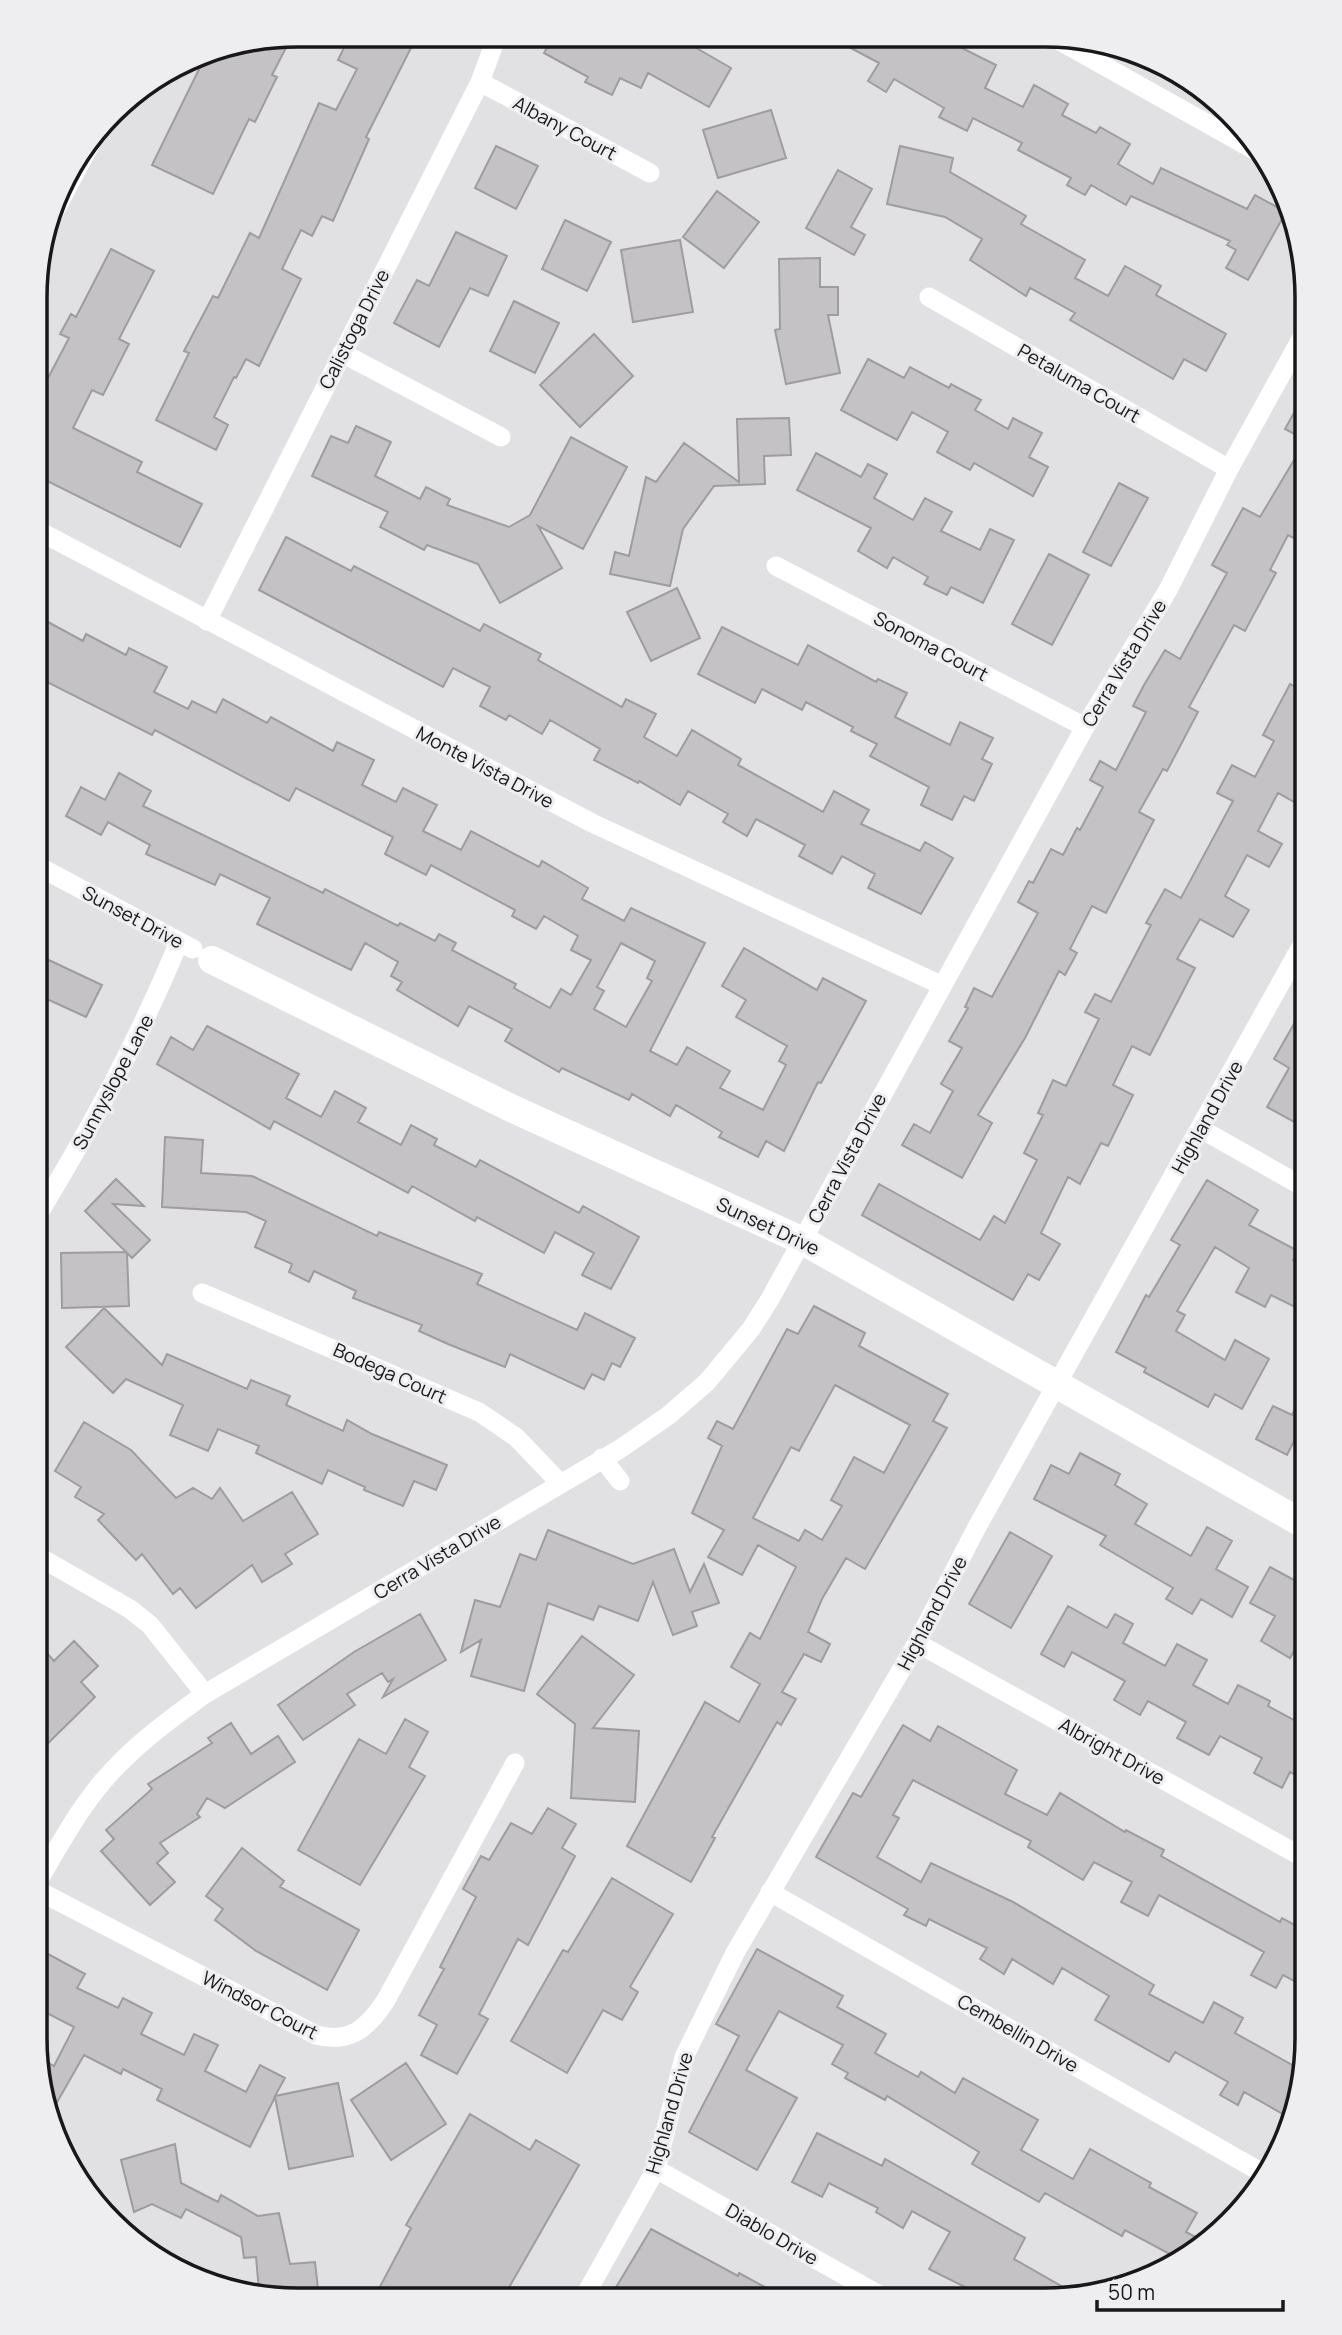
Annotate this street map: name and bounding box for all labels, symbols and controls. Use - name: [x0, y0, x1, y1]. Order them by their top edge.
- street label: Albany Court: [509, 90, 621, 166]
- street label: Calistoga Drive: [313, 265, 395, 393]
- street label: Petaluma Court: [1013, 337, 1145, 429]
- street label: Cerra Vista Drive: [1076, 594, 1172, 732]
- street label: Sonoma Court: [869, 605, 993, 687]
- street label: Monte Vista Drive: [412, 720, 558, 814]
- street label: Sunset Drive: [78, 879, 188, 955]
- street label: Sunnyslope Lane: [66, 1010, 160, 1154]
- street label: Highland Drive: [1165, 1056, 1249, 1178]
- street label: Cerra Vista Drive: [802, 1088, 892, 1228]
- street label: Sunset Drive: [712, 1191, 824, 1261]
- street label: Bodega Court: [329, 1336, 451, 1410]
- street label: Cerra Vista Drive: [368, 1509, 506, 1605]
- street label: Highland Drive: [891, 1551, 973, 1675]
- street label: Albright Drive: [1054, 1711, 1170, 1791]
- street label: Windsor Court: [198, 1965, 322, 2045]
- street label: Cembellin Drive: [953, 1988, 1083, 2078]
- street label: Highland Drive: [639, 2049, 699, 2177]
- street label: Diablo Drive: [721, 2197, 823, 2271]
- scale bar: [1097, 2268, 1282, 2312]
- text: 50 m: [1108, 2278, 1155, 2306]

